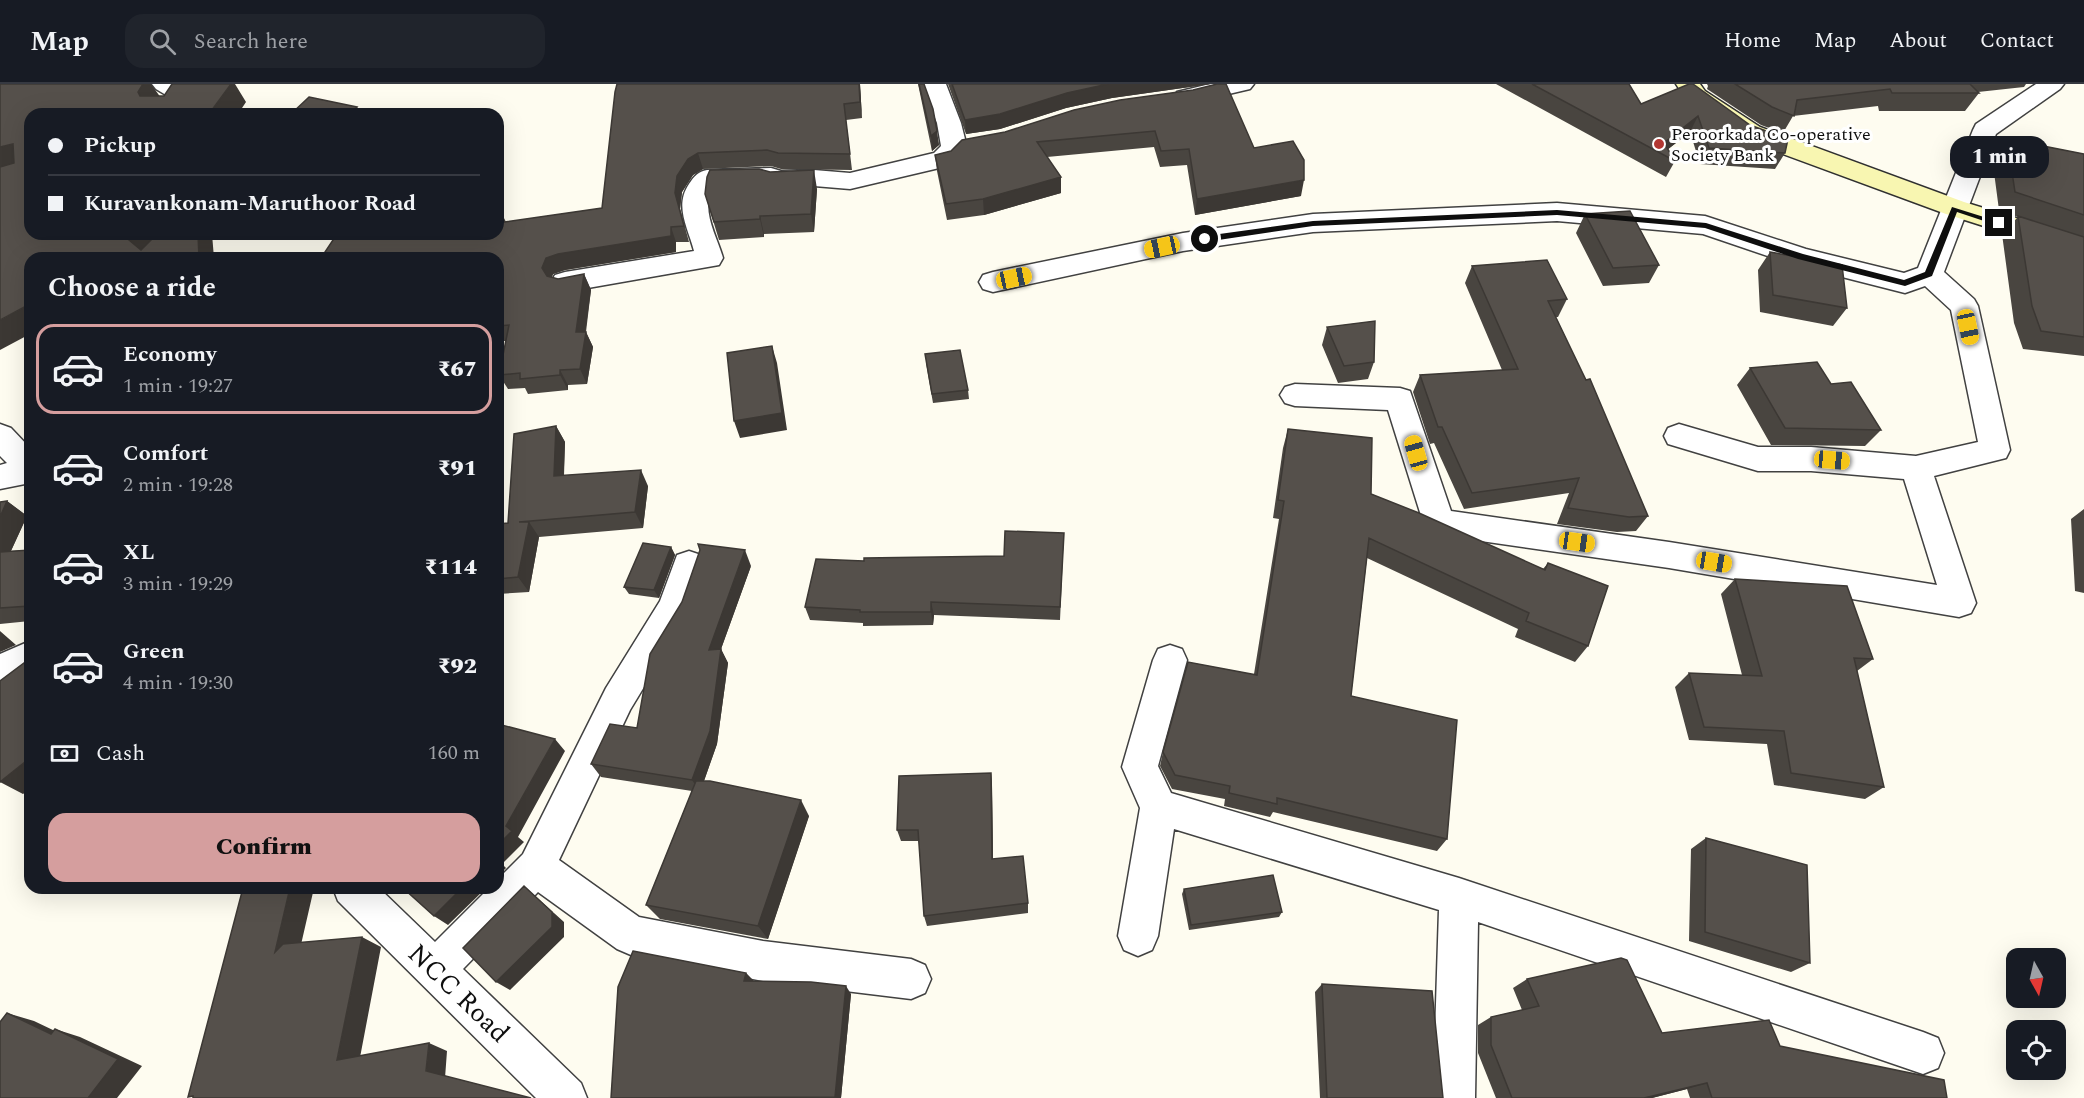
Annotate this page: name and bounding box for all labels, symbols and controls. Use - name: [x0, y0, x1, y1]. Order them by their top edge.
- search box: [125, 14, 545, 68]
- text: Map: [30, 20, 89, 63]
- icon: search: [146, 25, 179, 58]
- text: Search here: [194, 25, 308, 58]
- text: Home: [1724, 25, 1781, 57]
- text: Map: [1814, 25, 1856, 57]
- text: About: [1889, 25, 1947, 57]
- text: Contact: [1980, 25, 2054, 57]
- place label: Peroorkada Co-operative Society Bank: [1671, 121, 1871, 169]
- text: Pickup: [84, 129, 156, 162]
- callout: 1 min: [1950, 136, 2048, 178]
- marker: Peroorkada Co-operative Society Bank: [1652, 137, 1666, 151]
- text: 1 min: [1972, 142, 2027, 172]
- text: Kuravankonam-Maruthoor Road: [84, 187, 416, 220]
- route end: [1985, 209, 2012, 236]
- route start: [1191, 225, 1218, 252]
- car: [1143, 234, 1181, 260]
- car: [995, 265, 1033, 291]
- text: Choose a ride: [48, 267, 216, 309]
- car: [1955, 308, 1981, 346]
- text: Economy: [123, 338, 216, 371]
- icon: car: [51, 342, 105, 396]
- text: ₹67: [437, 353, 477, 386]
- text: 1 min · 19:27: [123, 371, 233, 401]
- car: [1402, 433, 1430, 473]
- text: Comfort: [123, 437, 208, 470]
- icon: car: [51, 441, 105, 495]
- car: [1813, 449, 1851, 471]
- text: ₹91: [437, 452, 477, 485]
- text: 2 min · 19:28: [123, 470, 233, 500]
- car: [1558, 531, 1596, 553]
- text: XL: [123, 536, 154, 569]
- icon: car: [51, 540, 105, 594]
- car: [1695, 550, 1733, 574]
- text: ₹114: [424, 551, 477, 584]
- text: 3 min · 19:29: [123, 569, 233, 599]
- text: Green: [123, 635, 185, 668]
- icon: car: [51, 639, 105, 693]
- text: ₹92: [437, 650, 477, 683]
- text: 4 min · 19:30: [123, 668, 233, 698]
- icon: cash: [48, 737, 81, 770]
- text: Cash: [96, 737, 145, 770]
- text: 160 m: [428, 738, 480, 768]
- button: Confirm: [48, 813, 480, 882]
- street label: NCC Road: [398, 934, 519, 1053]
- north arrow: [2006, 948, 2066, 1008]
- map controls: [2006, 948, 2066, 1080]
- button: locate: [2006, 1020, 2066, 1080]

